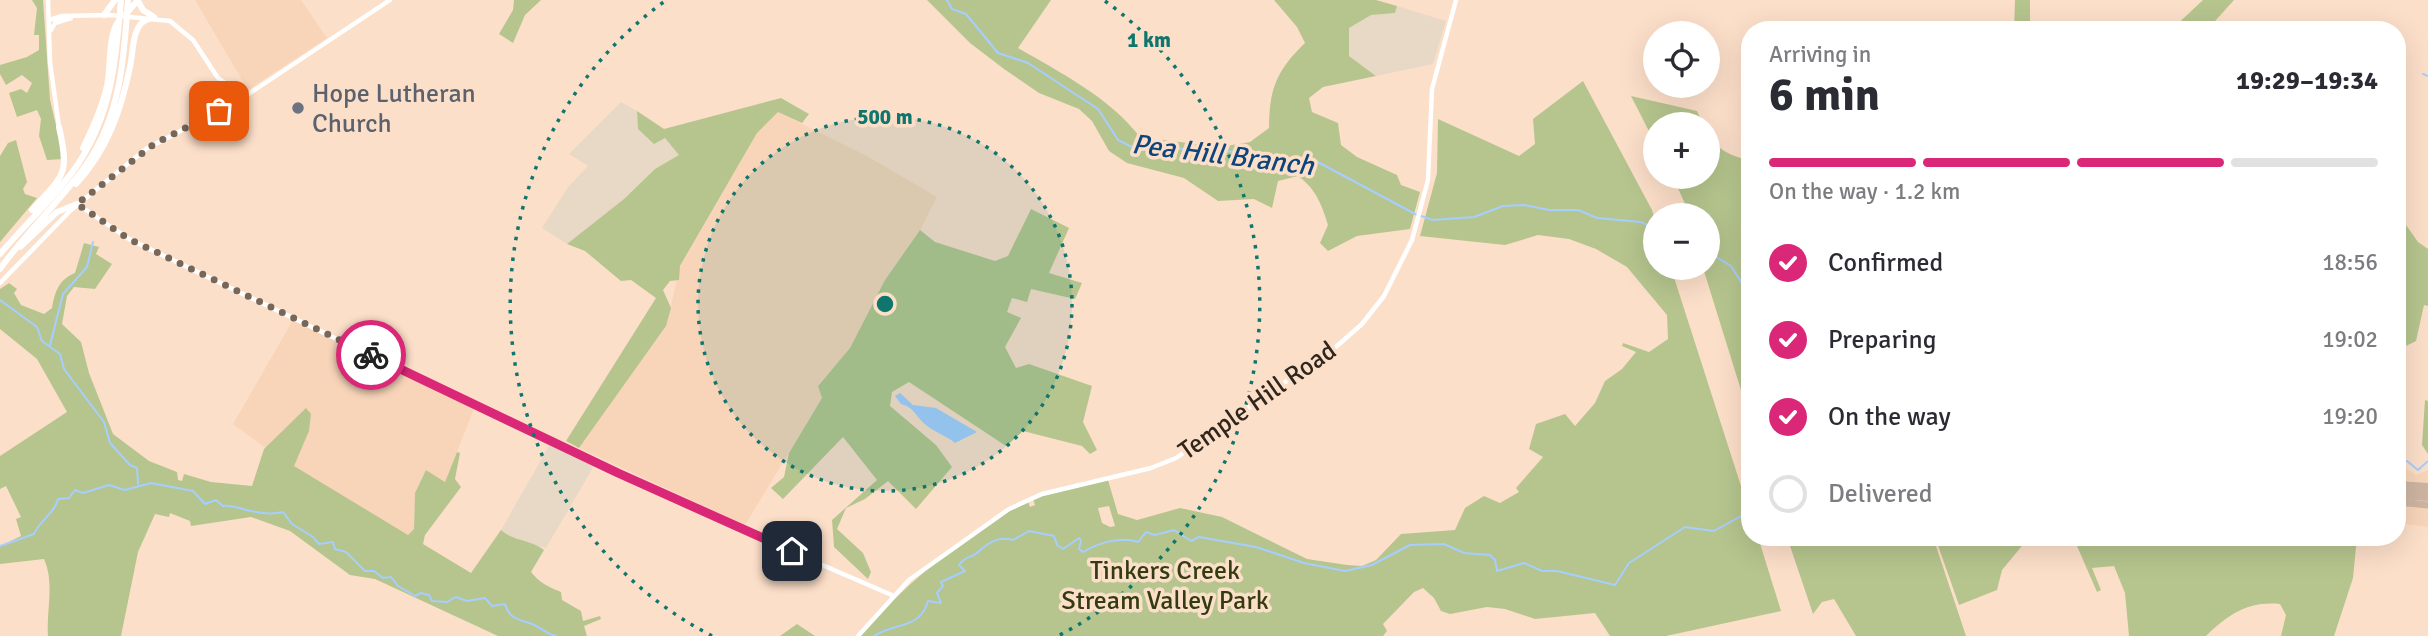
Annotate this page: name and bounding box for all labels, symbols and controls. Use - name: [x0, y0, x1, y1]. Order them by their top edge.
- map controls: [1643, 21, 1720, 280]
- button: locate: [1643, 21, 1720, 98]
- text: 1 km: [1127, 27, 1171, 53]
- text: Arriving in: [1769, 40, 1871, 69]
- text: 19:29–19:34: [2236, 65, 2378, 97]
- text: 6 min: [1769, 67, 1880, 123]
- place label: Hope Lutheran Church: [312, 78, 476, 140]
- pin: [189, 81, 249, 141]
- icon: bag: [200, 92, 238, 130]
- marker: Hope Lutheran Church: [290, 100, 306, 116]
- text: 500 m: [857, 104, 913, 130]
- button: +: [1643, 112, 1720, 189]
- water label: Pea Hill Branch: [1130, 127, 1316, 183]
- text: On the way · 1.2 km: [1769, 177, 1960, 206]
- button: −: [1643, 203, 1720, 280]
- icon: check: [1769, 244, 1807, 282]
- text: Confirmed: [1828, 247, 1943, 279]
- text: 18:56: [2322, 248, 2378, 277]
- centre of rings: [873, 292, 897, 316]
- courier: [336, 320, 406, 390]
- icon: check: [1769, 321, 1807, 359]
- text: Preparing: [1828, 324, 1936, 356]
- text: 19:02: [2322, 325, 2378, 354]
- street label: Temple Hill Road: [1173, 335, 1343, 467]
- icon: bike: [352, 336, 390, 374]
- icon: check: [1769, 398, 1807, 436]
- text: On the way: [1828, 401, 1951, 433]
- text: 19:20: [2322, 402, 2378, 431]
- text: Delivered: [1828, 478, 1933, 510]
- pin: [762, 521, 822, 581]
- icon: home: [773, 532, 811, 570]
- park label: Tinkers Creek Stream Valley Park: [1061, 555, 1269, 617]

